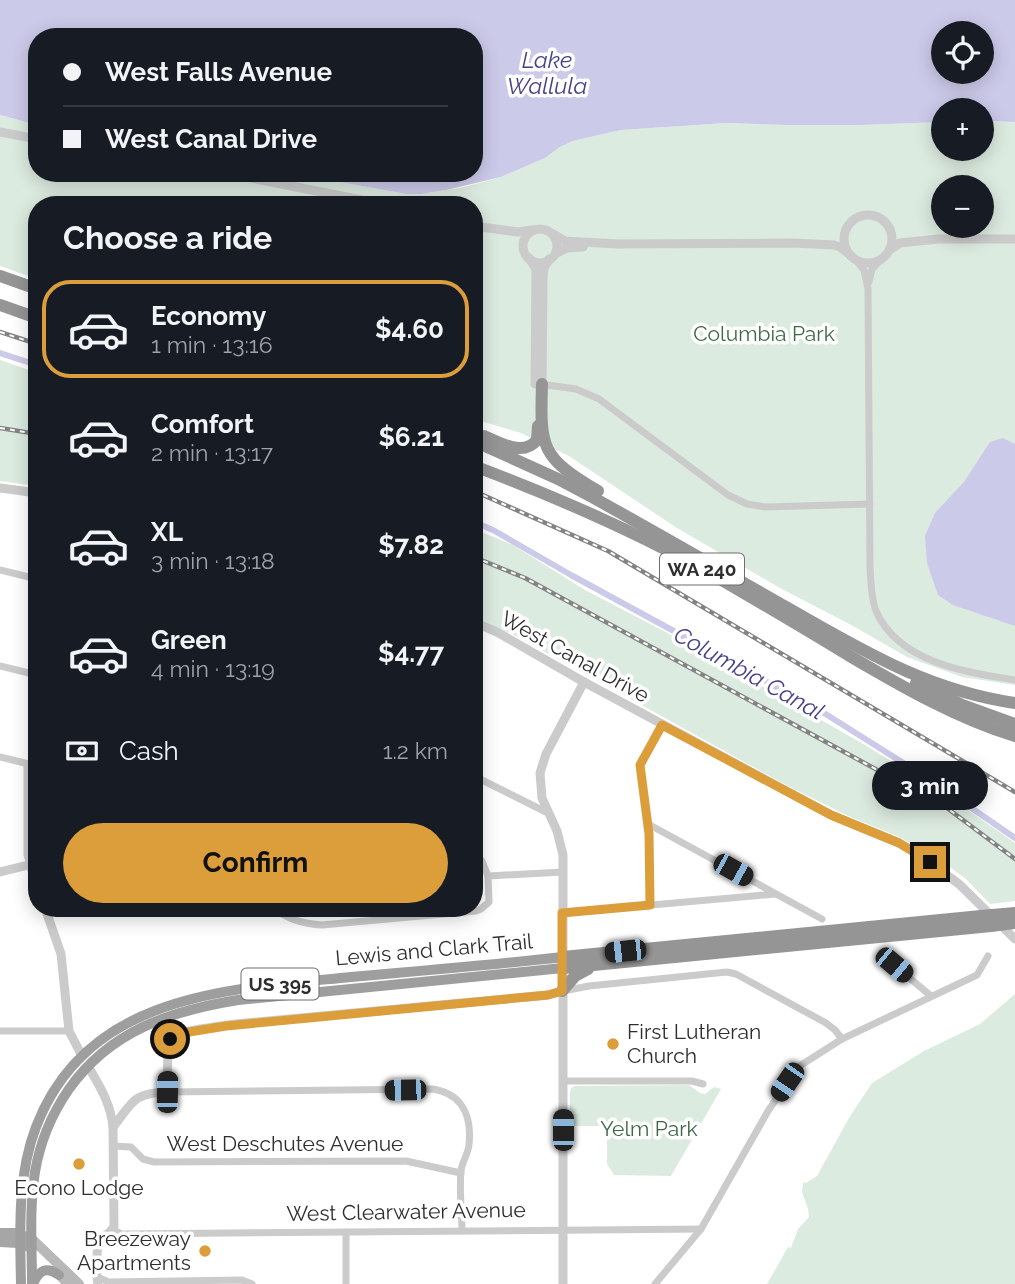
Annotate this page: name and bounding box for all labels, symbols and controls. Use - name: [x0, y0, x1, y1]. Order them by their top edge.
- map controls: [931, 21, 994, 238]
- button: locate: [931, 21, 994, 84]
- water label: Lake Wallula: [507, 46, 587, 99]
- text: West Falls Avenue: [105, 57, 332, 87]
- button: +: [931, 98, 994, 161]
- text: West Canal Drive: [105, 124, 317, 154]
- button: −: [931, 175, 994, 238]
- text: Choose a ride: [63, 219, 272, 256]
- icon: car: [67, 298, 130, 361]
- text: Economy: [151, 301, 266, 331]
- text: $4.60: [375, 314, 444, 344]
- park label: Columbia Park: [693, 321, 835, 346]
- text: 1 min · 13:16: [151, 331, 273, 358]
- icon: car: [67, 406, 130, 469]
- text: Comfort: [151, 409, 254, 439]
- text: $6.21: [378, 422, 444, 452]
- text: 2 min · 13:17: [151, 439, 273, 466]
- icon: car: [67, 514, 130, 577]
- text: XL: [151, 517, 183, 547]
- text: $7.82: [378, 530, 444, 560]
- text: 3 min · 13:18: [151, 547, 275, 574]
- road number: WA 240: [660, 554, 744, 584]
- street label: West Canal Drive: [497, 606, 654, 708]
- water label: Columbia Canal: [670, 620, 829, 725]
- icon: car: [67, 622, 130, 685]
- text: Green: [151, 625, 227, 655]
- text: $4.77: [378, 638, 444, 668]
- text: 4 min · 13:19: [151, 655, 275, 682]
- icon: cash: [63, 732, 101, 770]
- text: Cash: [119, 736, 179, 766]
- text: 1.2 km: [383, 737, 448, 764]
- callout: 3 min: [872, 760, 988, 810]
- text: 3 min: [900, 772, 960, 799]
- button: Confirm: [63, 823, 448, 903]
- route end: [914, 846, 946, 878]
- car: [710, 851, 757, 889]
- street label: Lewis and Clark Trail: [334, 928, 534, 971]
- car: [604, 938, 647, 964]
- car: [872, 943, 917, 987]
- road number: US 395: [242, 968, 318, 1000]
- place label: First Lutheran Church: [627, 1019, 761, 1068]
- route start: [154, 1023, 186, 1055]
- marker: First Lutheran Church: [605, 1036, 621, 1052]
- car: [767, 1059, 808, 1105]
- car: [157, 1071, 178, 1113]
- car: [384, 1079, 427, 1101]
- car: [553, 1109, 574, 1151]
- park label: Yelm Park: [600, 1116, 698, 1141]
- street label: West Deschutes Avenue: [167, 1131, 403, 1156]
- marker: Econo Lodge: [71, 1156, 87, 1172]
- place label: Econo Lodge: [14, 1175, 144, 1200]
- street label: West Clearwater Avenue: [286, 1197, 526, 1226]
- place label: Breezeway Apartments: [77, 1226, 191, 1275]
- marker: Breezeway Apartments: [197, 1243, 213, 1259]

